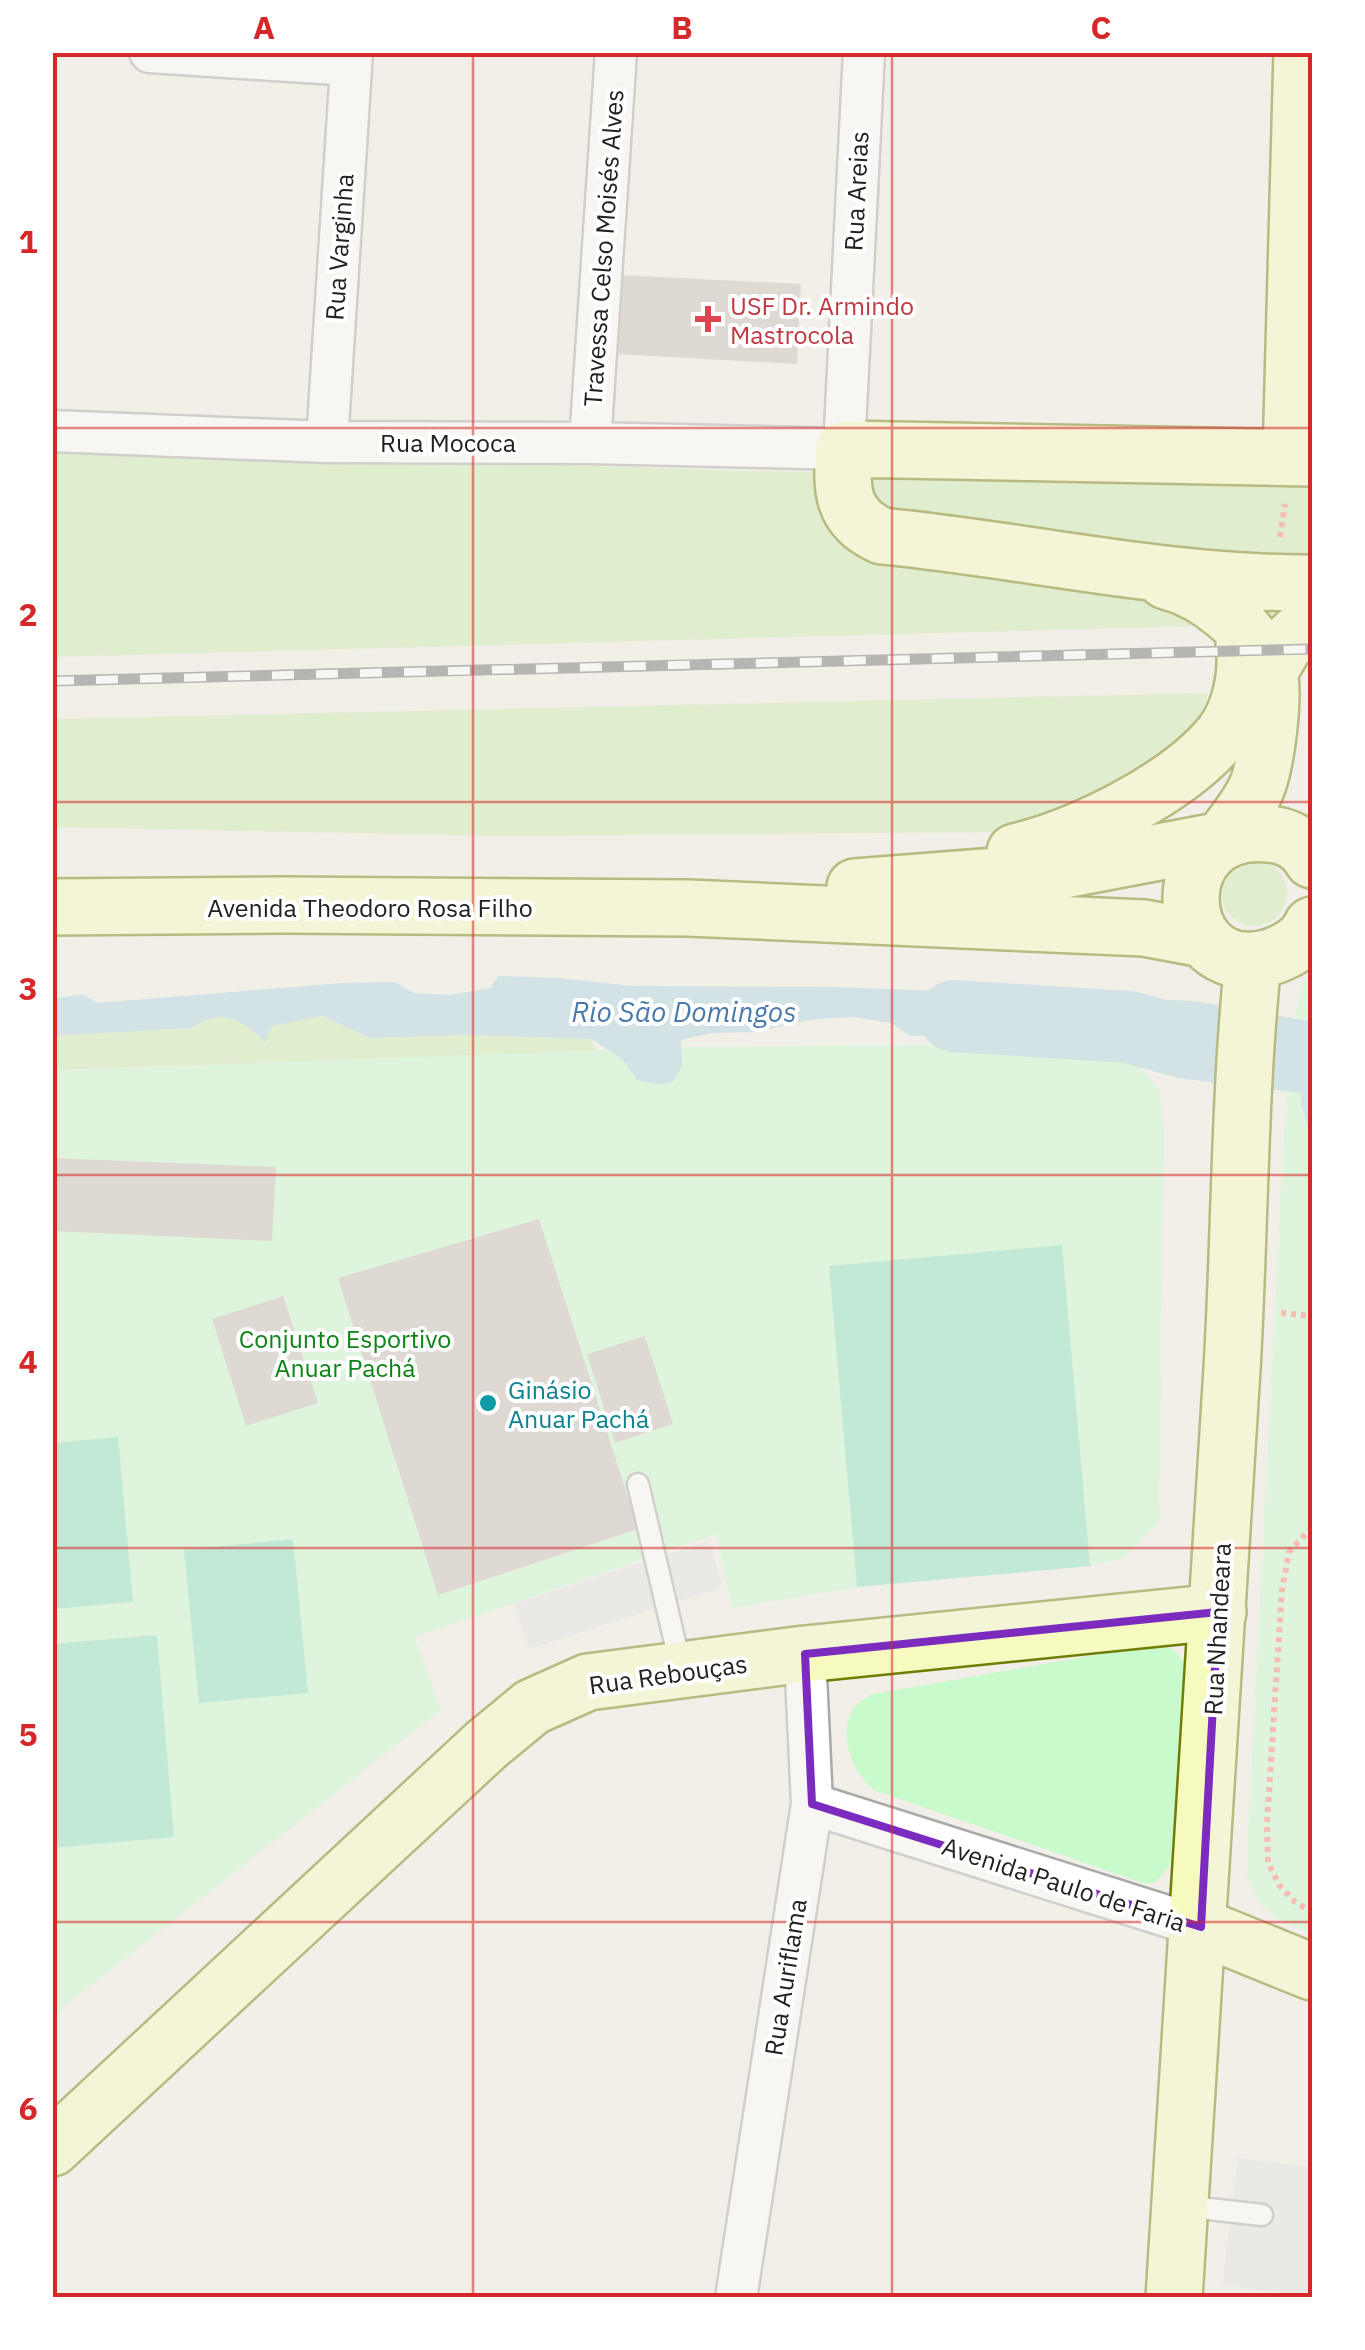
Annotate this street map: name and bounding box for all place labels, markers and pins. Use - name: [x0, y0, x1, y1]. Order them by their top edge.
- place label: USF Dr. Armindo Mastrocola: [730, 289, 914, 351]
- marker: USF Dr. Armindo Mastrocola: [695, 306, 721, 332]
- place label: Ginásio Anuar Pachá: [508, 1373, 649, 1435]
- marker: Ginásio Anuar Pachá: [477, 1392, 499, 1414]

